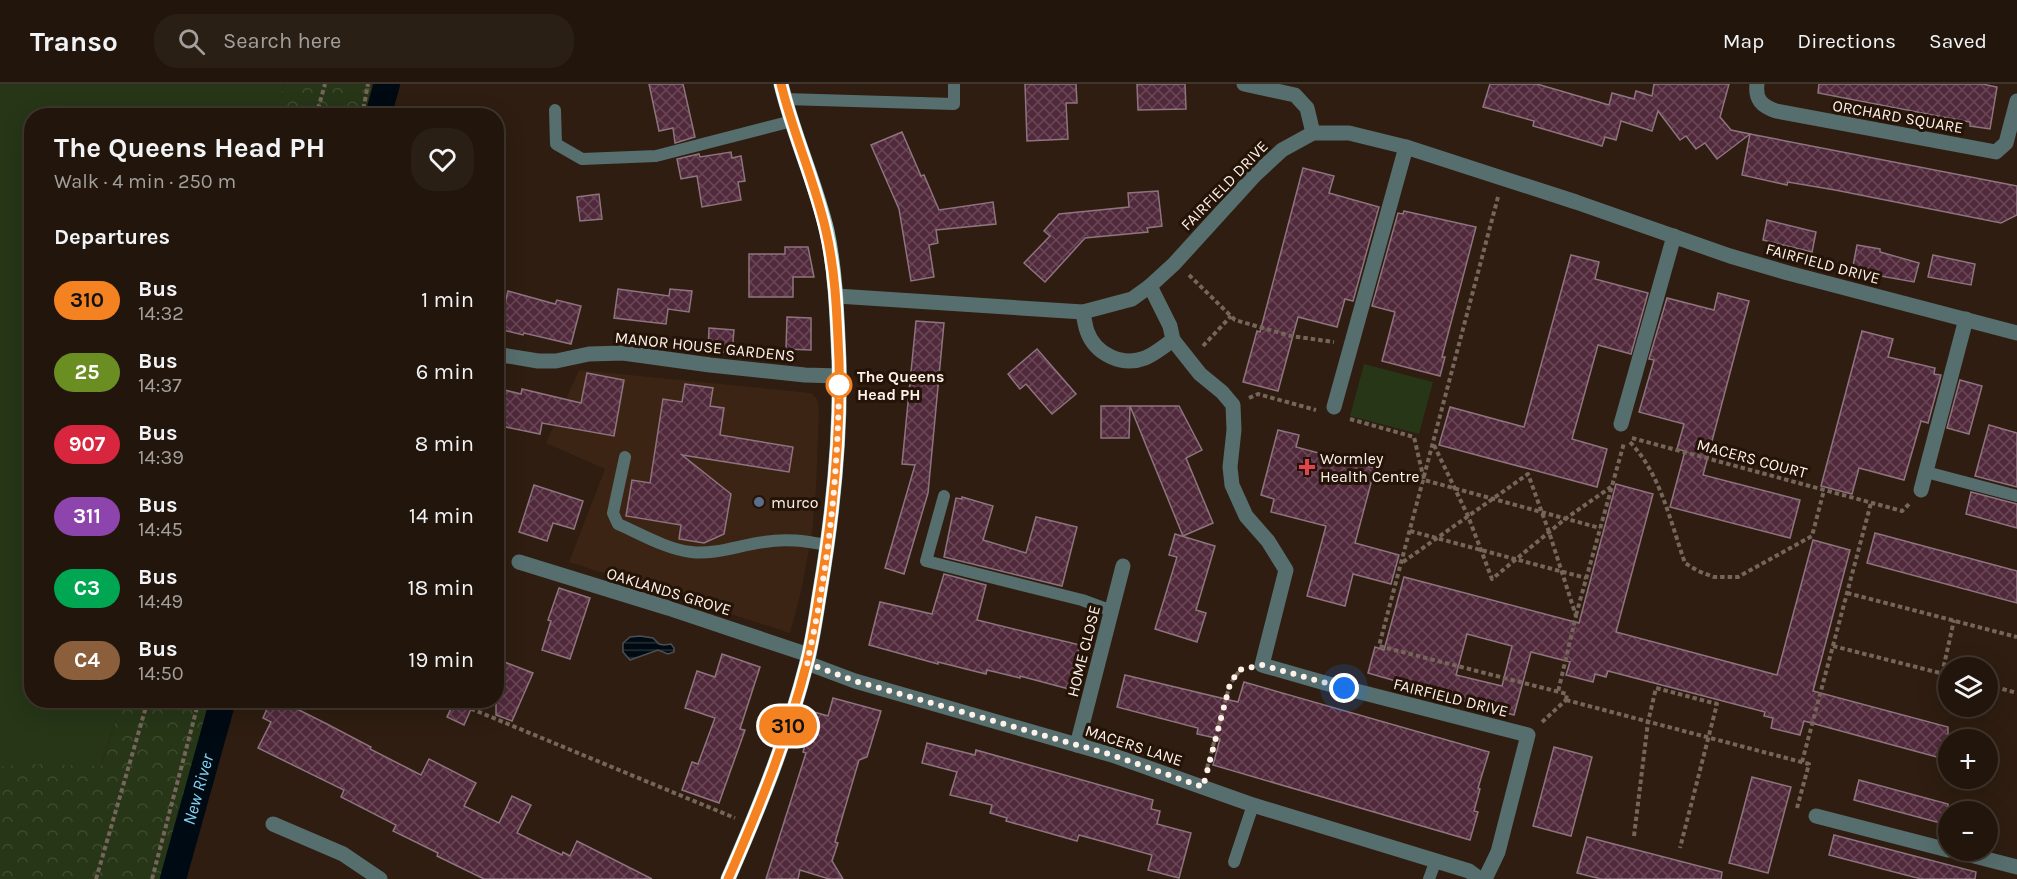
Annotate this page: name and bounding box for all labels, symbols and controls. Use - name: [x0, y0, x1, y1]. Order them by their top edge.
- search box: [154, 14, 574, 68]
- text: Transo: [30, 25, 118, 58]
- icon: search: [175, 25, 208, 58]
- text: Search here: [223, 28, 341, 54]
- text: Map: [1723, 29, 1764, 53]
- text: Directions: [1797, 29, 1896, 53]
- text: Saved: [1929, 29, 1987, 53]
- street label: ORCHARD SQUARE: [1831, 96, 1965, 137]
- button: heart: [411, 128, 474, 191]
- text: The Queens Head PH: [54, 131, 325, 164]
- street label: FAIRFIELD DRIVE: [1177, 136, 1272, 234]
- text: Walk · 4 min · 250 m: [54, 170, 236, 193]
- text: Departures: [54, 224, 170, 250]
- street label: FAIRFIELD DRIVE: [1764, 239, 1882, 288]
- text: Bus: [138, 276, 178, 302]
- text: 1 min: [421, 287, 474, 313]
- text: 310: [70, 288, 104, 312]
- text: 14:32: [138, 302, 184, 325]
- street label: MANOR HOUSE GARDENS: [614, 328, 796, 365]
- text: Bus: [138, 348, 178, 374]
- text: 6 min: [416, 359, 474, 385]
- text: 25: [75, 360, 99, 384]
- place label: The Queens Head PH: [857, 367, 944, 404]
- marker: The Queens Head PH: [826, 372, 852, 398]
- text: 14:37: [138, 374, 182, 397]
- text: Bus: [138, 420, 178, 446]
- text: 8 min: [415, 431, 474, 457]
- text: 907: [69, 432, 105, 456]
- street label: MACERS COURT: [1695, 435, 1809, 482]
- text: 14:39: [138, 446, 184, 469]
- place label: Wormley Health Centre: [1320, 449, 1419, 486]
- marker: Wormley Health Centre: [1298, 458, 1316, 476]
- text: Bus: [138, 492, 178, 518]
- place label: murco: [771, 493, 818, 512]
- marker: murco: [752, 495, 766, 509]
- text: 14 min: [409, 503, 474, 529]
- text: 311: [73, 504, 101, 528]
- text: 14:45: [138, 518, 183, 541]
- text: Bus: [138, 564, 178, 590]
- street label: OAKLANDS GROVE: [604, 564, 733, 619]
- text: 18 min: [408, 575, 474, 601]
- text: C3: [74, 576, 100, 600]
- text: 14:49: [138, 590, 183, 613]
- street label: HOME CLOSE: [1063, 603, 1104, 699]
- text: Bus: [138, 636, 178, 662]
- text: 19 min: [408, 647, 474, 673]
- text: C4: [74, 648, 100, 672]
- map controls: [1938, 657, 1998, 861]
- button: layers: [1938, 657, 1998, 717]
- text: 14:50: [138, 662, 184, 685]
- your location: [1329, 673, 1359, 703]
- street label: FAIRFIELD DRIVE: [1392, 674, 1510, 721]
- line badge: 310: [754, 706, 822, 746]
- text: 310: [771, 714, 805, 738]
- street label: MACERS LANE: [1083, 721, 1185, 770]
- button: +: [1938, 729, 1998, 789]
- water label: New River: [178, 751, 219, 827]
- button: −: [1938, 801, 1998, 861]

